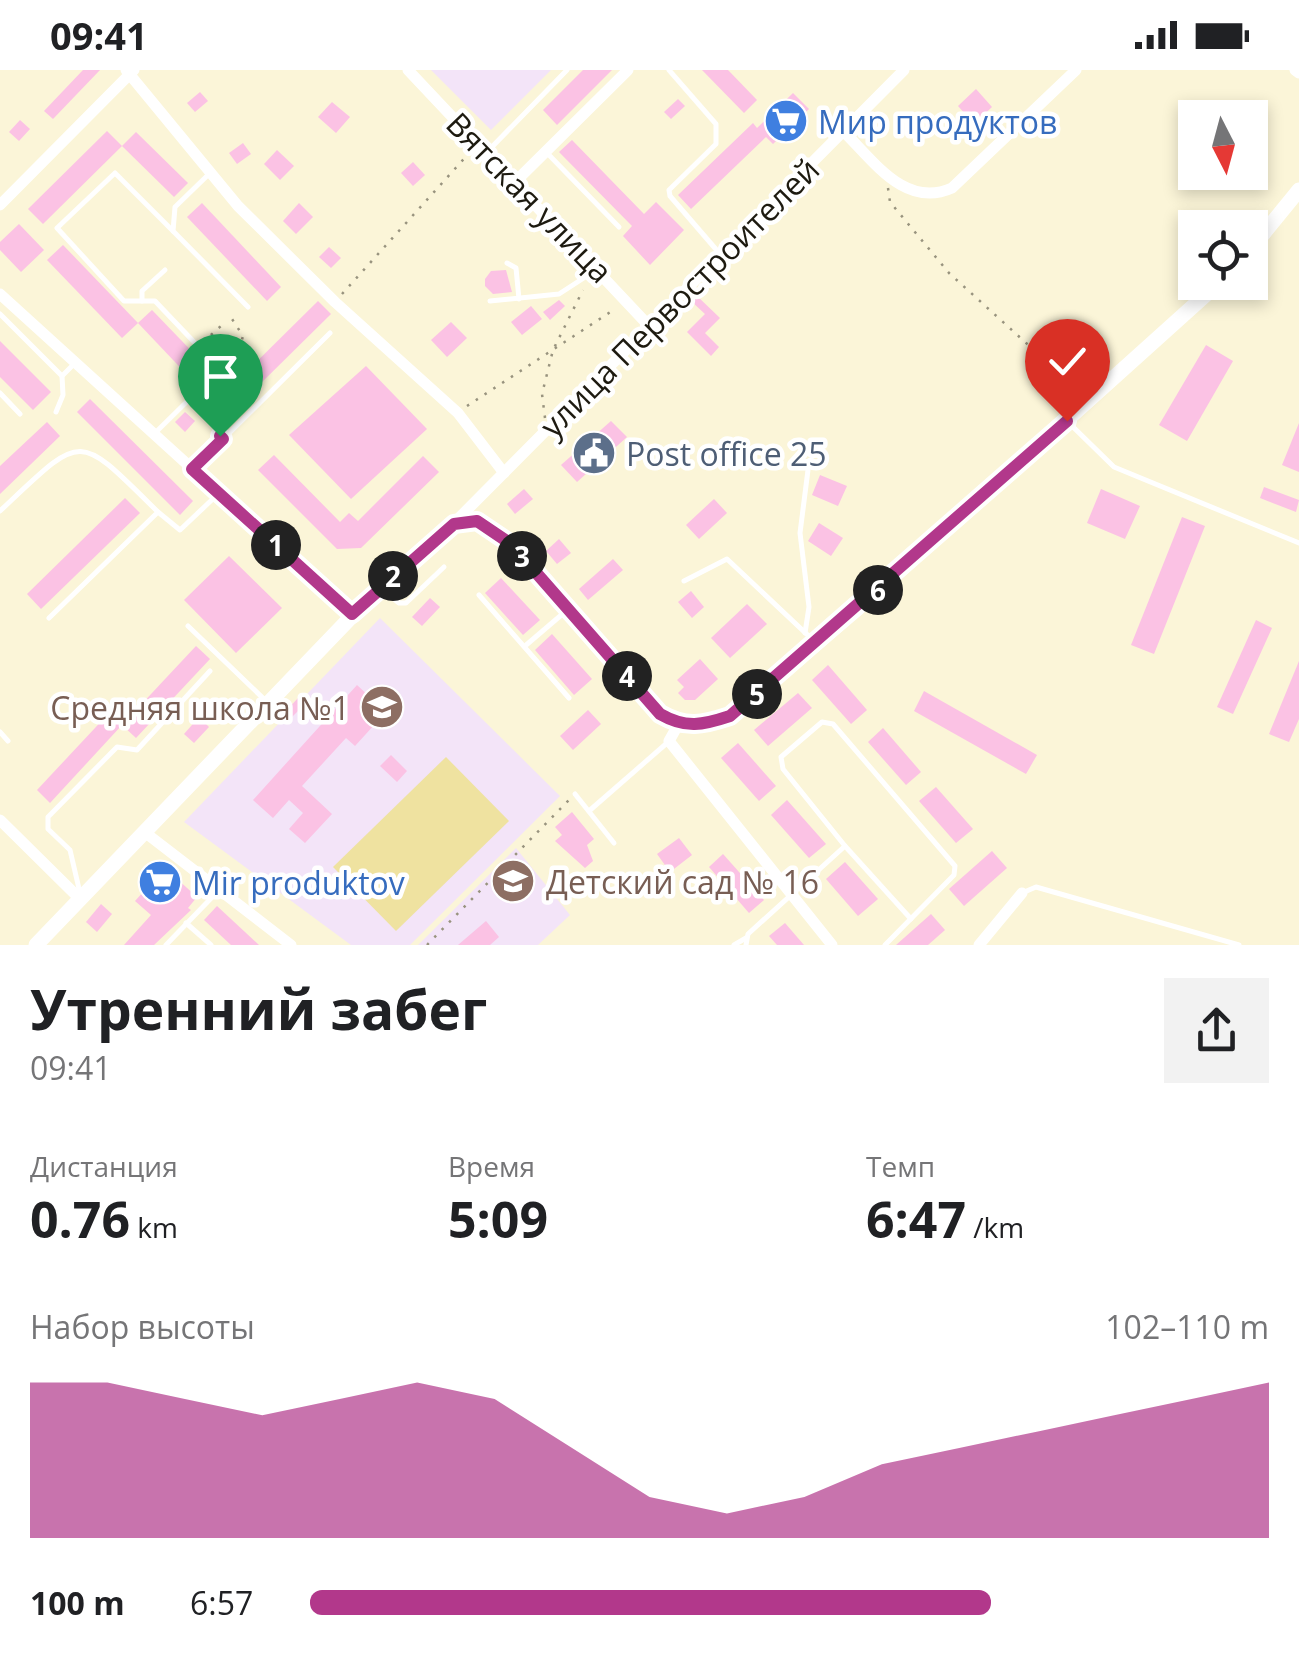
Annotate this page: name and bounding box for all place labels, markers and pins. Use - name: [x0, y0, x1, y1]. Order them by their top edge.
- supermarket icon: Мир продуктов: [763, 98, 809, 144]
- place label: Мир продуктов: [818, 100, 1057, 143]
- pin: [1025, 319, 1110, 422]
- pin: [178, 334, 263, 437]
- public building icon: Post office 25: [571, 430, 617, 476]
- place label: Post office 25: [626, 432, 827, 475]
- pin: 1: [251, 520, 301, 570]
- pin: 3: [497, 531, 547, 581]
- pin: 2: [368, 551, 418, 601]
- pin: 6: [853, 565, 903, 615]
- pin: 4: [602, 651, 652, 701]
- pin: 5: [732, 669, 782, 719]
- school or university icon: Средняя школа №1: [359, 684, 405, 730]
- place label: Средняя школа №1: [50, 686, 350, 729]
- school or university icon: Детский сад № 16: [490, 858, 536, 904]
- supermarket icon: Mir produktov: [137, 859, 183, 905]
- place label: Детский сад № 16: [546, 860, 819, 903]
- place label: Mir produktov: [192, 861, 405, 904]

